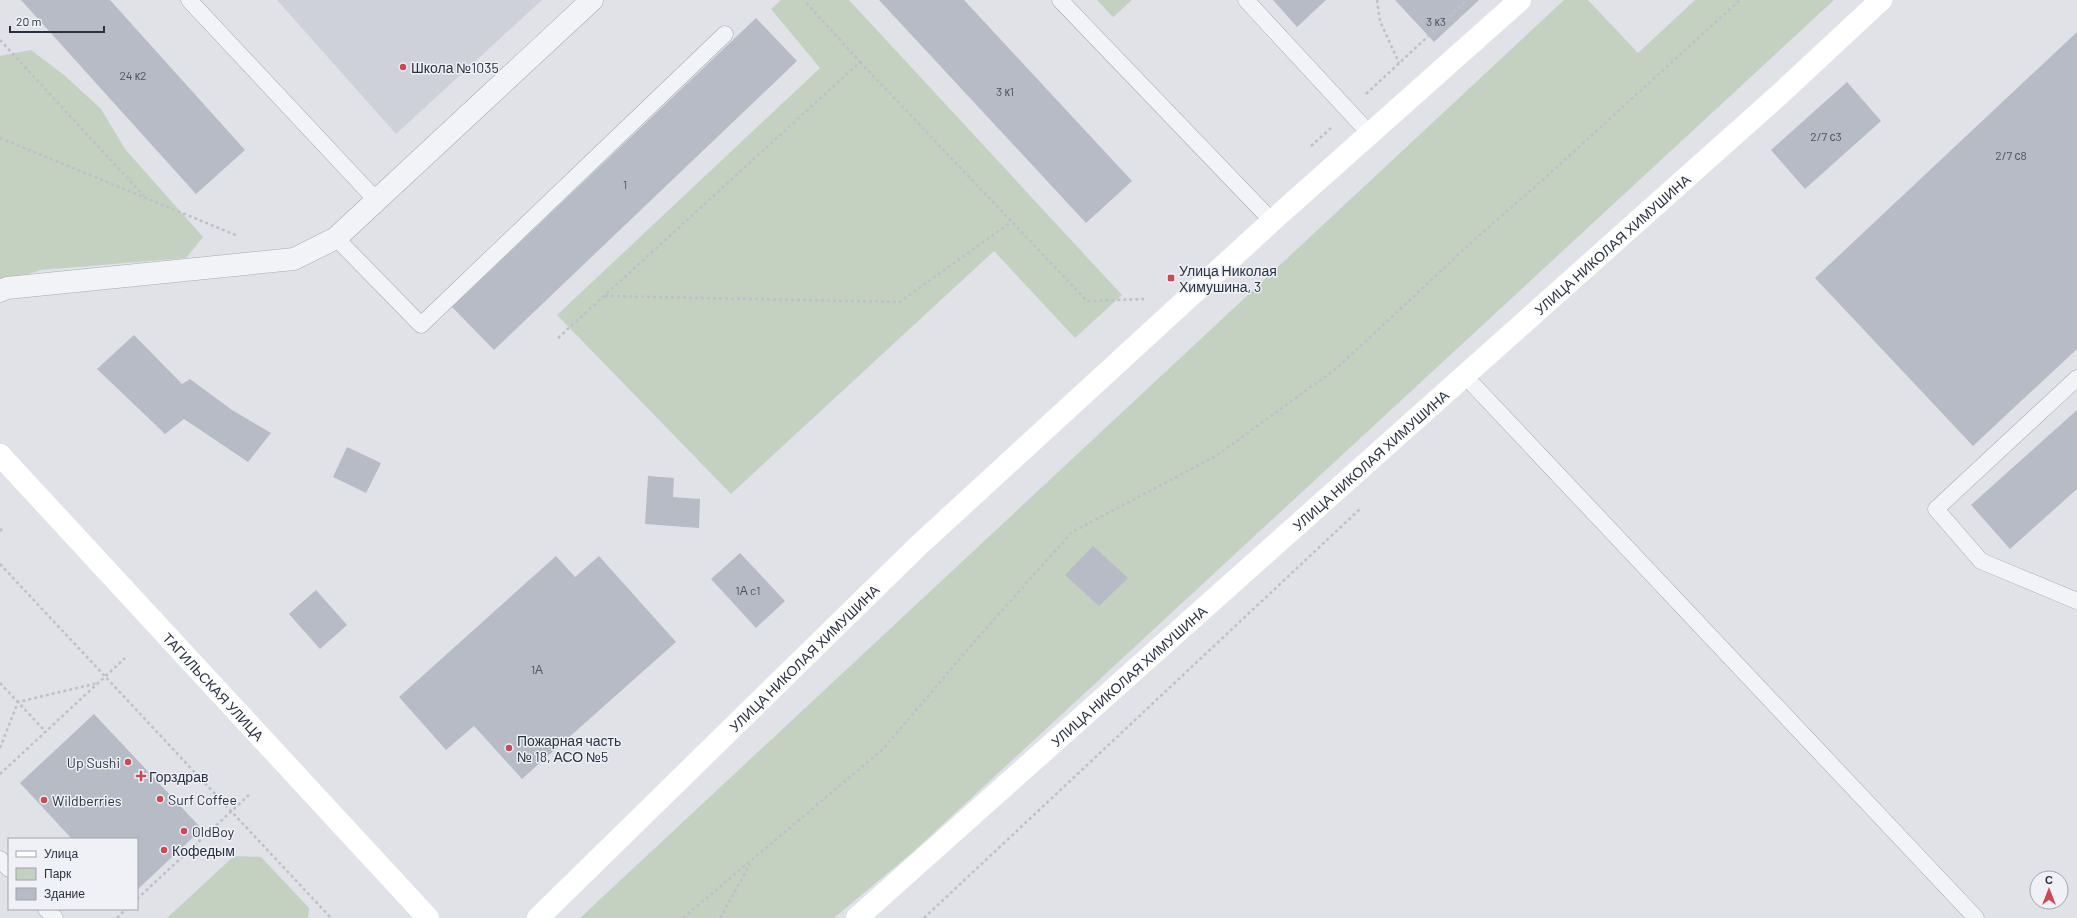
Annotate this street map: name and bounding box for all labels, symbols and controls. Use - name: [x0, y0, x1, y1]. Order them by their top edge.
- scale bar: [10, 8, 104, 34]
- text: 20 m: [16, 14, 42, 28]
- house number: 3 к3: [1426, 14, 1446, 28]
- place label: Школа №1035: [411, 59, 499, 76]
- marker: Школа №1035: [398, 62, 408, 72]
- house number: 24 к2: [119, 68, 147, 82]
- house number: 3 к1: [996, 84, 1014, 98]
- house number: 2/7 с3: [1810, 129, 1842, 143]
- house number: 2/7 с8: [1995, 148, 2027, 162]
- street label: УЛИЦА НИКОЛАЯ ХИМУШИНА: [1531, 170, 1694, 318]
- house number: 1: [623, 177, 627, 191]
- place label: Улица Николая Химушина, 3: [1179, 262, 1277, 295]
- marker: Улица Николая Химушина, 3: [1166, 273, 1176, 283]
- street label: УЛИЦА НИКОЛАЯ ХИМУШИНА: [1289, 385, 1452, 534]
- street label: УЛИЦА НИКОЛАЯ ХИМУШИНА: [725, 580, 883, 735]
- house number: 1А c1: [735, 583, 761, 597]
- street label: УЛИЦА НИКОЛАЯ ХИМУШИНА: [1047, 601, 1210, 750]
- street label: ТАГИЛЬСКАЯ УЛИЦА: [160, 629, 268, 744]
- house number: 1А: [531, 662, 543, 676]
- place label: Пожарная часть № 18, АСО №5: [517, 732, 621, 765]
- marker: Пожарная часть № 18, АСО №5: [504, 743, 514, 753]
- place label: Up Sushi: [67, 754, 120, 771]
- marker: Up Sushi: [123, 757, 133, 767]
- place label: Горздрав: [149, 768, 208, 785]
- marker: Горздрав: [136, 771, 146, 781]
- place label: Surf Coffee: [168, 791, 237, 808]
- place label: Wildberries: [52, 792, 122, 809]
- marker: Surf Coffee: [155, 794, 165, 804]
- marker: Wildberries: [39, 795, 49, 805]
- place label: OldBoy: [192, 823, 235, 840]
- marker: OldBoy: [179, 826, 189, 836]
- legend: [8, 838, 138, 910]
- place label: Кофедым: [172, 842, 235, 859]
- marker: Кофедым: [159, 845, 169, 855]
- text: Улица: [44, 846, 78, 861]
- text: Парк: [44, 866, 72, 881]
- north arrow: [2029, 870, 2069, 910]
- text: С: [2045, 873, 2053, 886]
- text: Здание: [44, 886, 85, 901]

